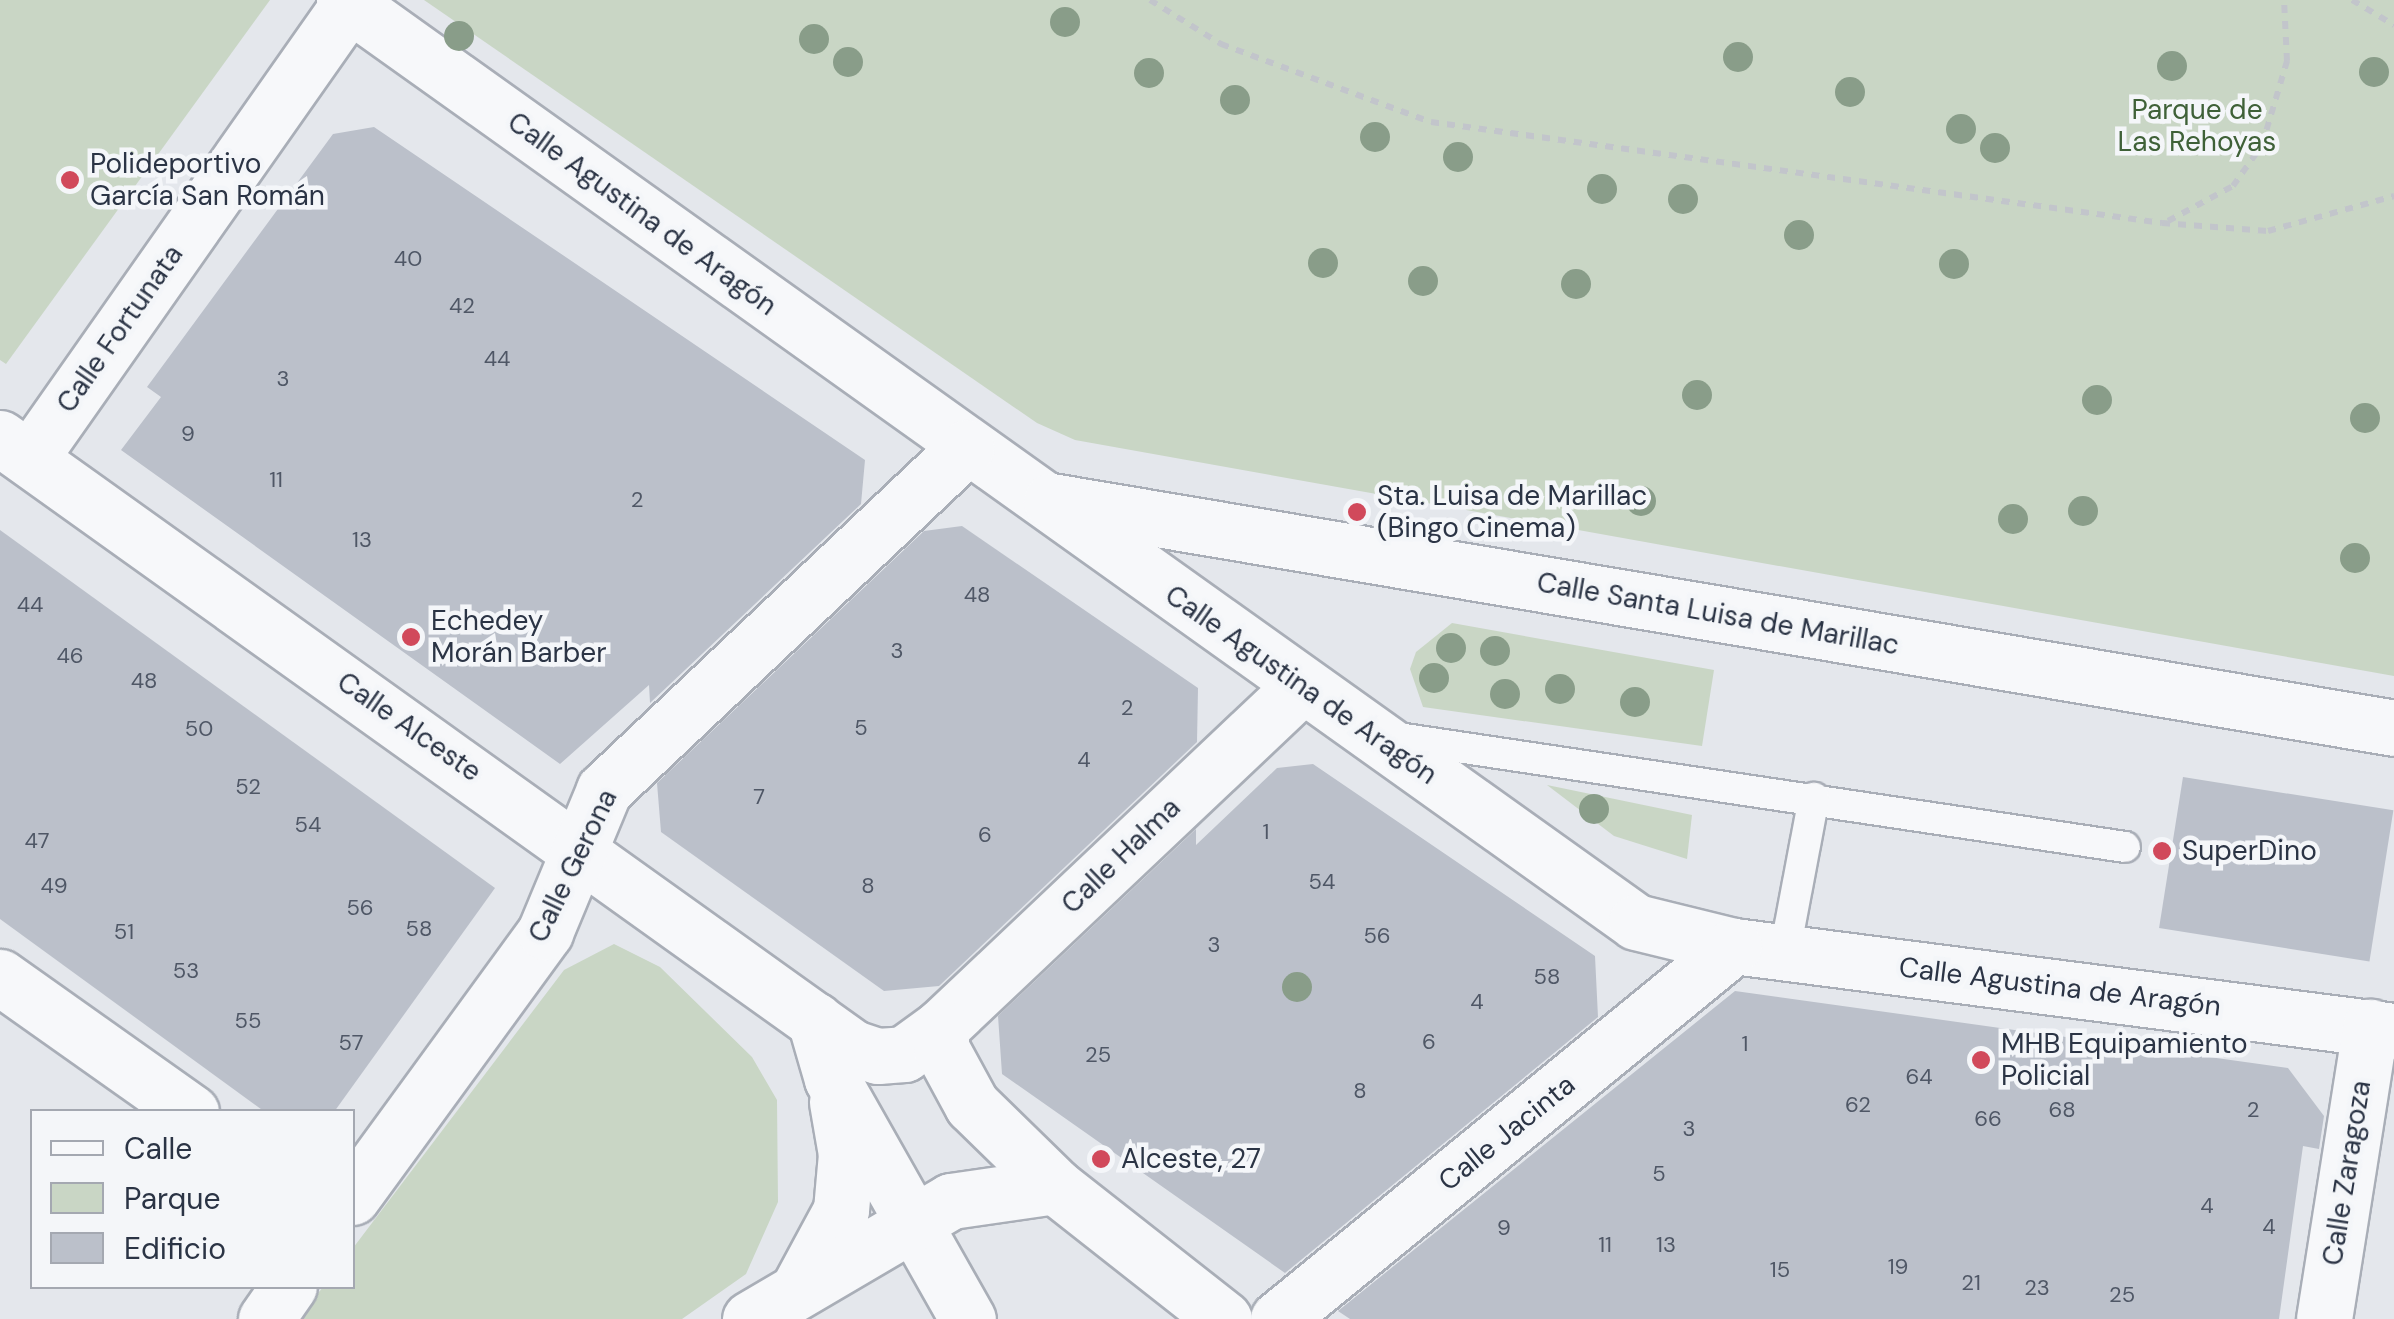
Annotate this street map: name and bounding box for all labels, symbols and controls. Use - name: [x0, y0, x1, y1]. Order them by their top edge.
- park label: Parque de Las Rehoyas: [2118, 93, 2276, 159]
- street label: Calle Agustina de Aragón: [501, 105, 783, 323]
- place label: Polideportivo García San Román: [90, 147, 325, 213]
- marker: Polideportivo García San Román: [59, 169, 81, 191]
- street label: Calle Fortunata: [50, 239, 190, 419]
- house number: 40: [394, 246, 422, 272]
- house number: 42: [449, 293, 475, 319]
- house number: 44: [484, 346, 510, 372]
- house number: 3: [276, 366, 290, 392]
- house number: 9: [181, 421, 195, 447]
- house number: 11: [269, 467, 283, 493]
- place label: Sta. Luisa de Marillac (Bingo Cinema): [1377, 479, 1647, 545]
- house number: 2: [631, 487, 643, 513]
- marker: Sta. Luisa de Marillac (Bingo Cinema): [1346, 501, 1368, 523]
- house number: 13: [352, 527, 372, 553]
- street label: Calle Santa Luisa de Marillac: [1534, 566, 1902, 662]
- street label: Calle Agustina de Aragón: [1159, 578, 1443, 792]
- house number: 48: [964, 582, 990, 608]
- house number: 44: [17, 592, 43, 618]
- place label: Echedey Morán Barber: [431, 604, 607, 670]
- marker: Echedey Morán Barber: [400, 626, 422, 648]
- house number: 3: [890, 638, 904, 664]
- house number: 46: [56, 643, 84, 669]
- street label: Calle Alceste: [331, 665, 487, 789]
- house number: 48: [131, 668, 157, 694]
- house number: 2: [1121, 695, 1133, 721]
- house number: 5: [854, 715, 868, 741]
- house number: 50: [185, 716, 213, 742]
- house number: 4: [1077, 747, 1091, 773]
- house number: 52: [235, 774, 261, 800]
- street label: Calle Gerona: [522, 784, 624, 948]
- house number: 7: [753, 784, 765, 810]
- street label: Calle Halma: [1055, 791, 1187, 921]
- house number: 54: [295, 812, 321, 838]
- house number: 1: [1263, 819, 1269, 845]
- house number: 6: [978, 822, 992, 848]
- house number: 47: [24, 828, 50, 854]
- place label: SuperDino: [2182, 834, 2317, 868]
- marker: SuperDino: [2151, 840, 2173, 862]
- house number: 54: [1309, 869, 1335, 895]
- house number: 49: [40, 873, 68, 899]
- house number: 8: [861, 873, 875, 899]
- house number: 56: [346, 895, 374, 921]
- house number: 58: [406, 916, 432, 942]
- house number: 51: [114, 919, 134, 945]
- house number: 56: [1363, 923, 1391, 949]
- house number: 3: [1207, 932, 1221, 958]
- street label: Calle Agustina de Aragón: [1897, 951, 2223, 1023]
- house number: 53: [173, 958, 199, 984]
- house number: 58: [1534, 964, 1560, 990]
- house number: 4: [1470, 989, 1484, 1015]
- house number: 55: [235, 1008, 261, 1034]
- place label: MHB Equipamiento Policial: [2001, 1027, 2248, 1093]
- house number: 6: [1422, 1029, 1436, 1055]
- house number: 57: [339, 1030, 363, 1056]
- house number: 1: [1742, 1031, 1748, 1057]
- house number: 25: [1085, 1042, 1111, 1068]
- marker: MHB Equipamiento Policial: [1970, 1049, 1992, 1071]
- house number: 64: [1905, 1064, 1933, 1090]
- street label: Calle Jacinta: [1432, 1068, 1582, 1198]
- house number: 8: [1353, 1078, 1367, 1104]
- street label: Calle Zaragoza: [2316, 1078, 2378, 1268]
- house number: 62: [1845, 1092, 1871, 1118]
- house number: 68: [2048, 1097, 2076, 1123]
- house number: 2: [2247, 1097, 2259, 1123]
- house number: 66: [1974, 1106, 2002, 1132]
- legend: [30, 1109, 355, 1289]
- house number: 3: [1682, 1116, 1696, 1142]
- text: Calle: [124, 1129, 192, 1168]
- place label: Alceste, 27: [1121, 1142, 1261, 1176]
- marker: Alceste, 27: [1090, 1148, 1112, 1170]
- house number: 5: [1652, 1161, 1666, 1187]
- text: Parque: [124, 1179, 221, 1218]
- house number: 4: [2200, 1193, 2214, 1219]
- house number: 4: [2262, 1214, 2276, 1240]
- house number: 9: [1497, 1215, 1511, 1241]
- text: Edificio: [124, 1229, 226, 1268]
- house number: 11: [1598, 1232, 1612, 1258]
- house number: 13: [1656, 1232, 1676, 1258]
- house number: 19: [1888, 1254, 1908, 1280]
- house number: 15: [1770, 1257, 1790, 1283]
- house number: 21: [1961, 1270, 1981, 1296]
- house number: 23: [2024, 1275, 2050, 1301]
- house number: 25: [2109, 1282, 2135, 1308]

